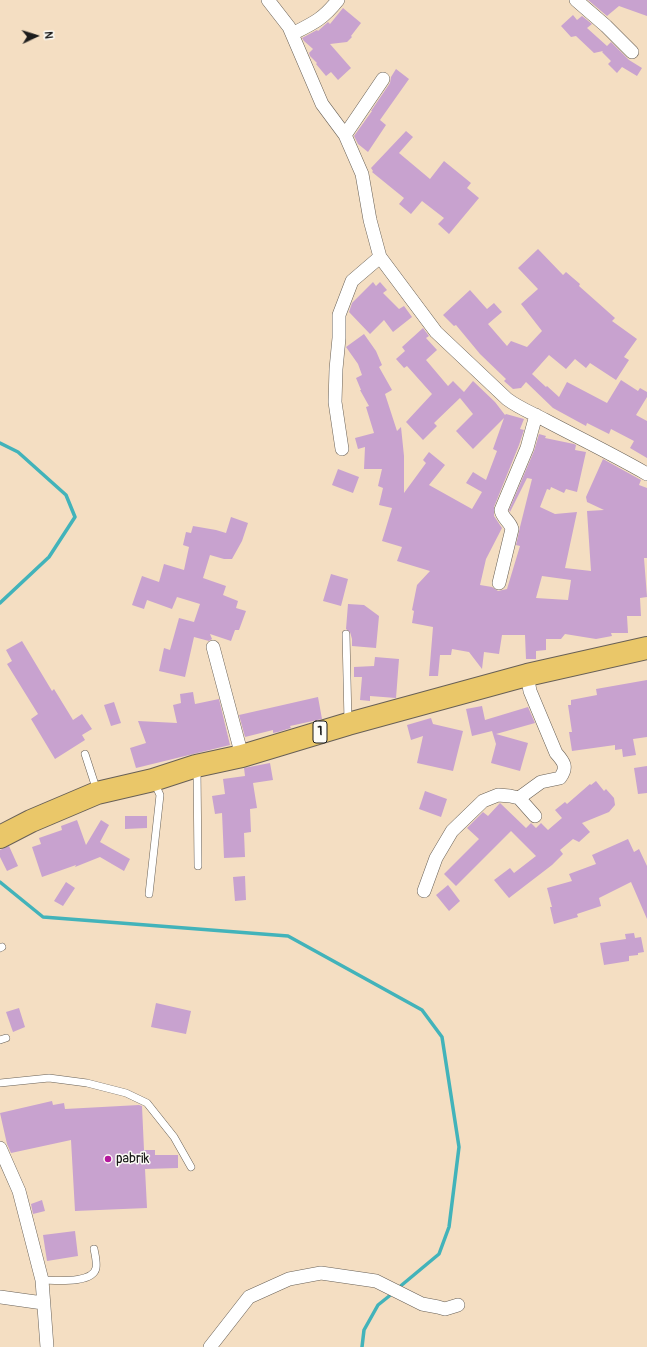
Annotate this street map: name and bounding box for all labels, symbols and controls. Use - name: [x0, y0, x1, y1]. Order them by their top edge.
- north arrow: [16, 16, 56, 56]
- text: N: [42, 31, 55, 39]
- road number: 1: [313, 721, 327, 743]
- place label: pabrik: [116, 1151, 149, 1167]
- marker: pabrik: [103, 1154, 113, 1164]

